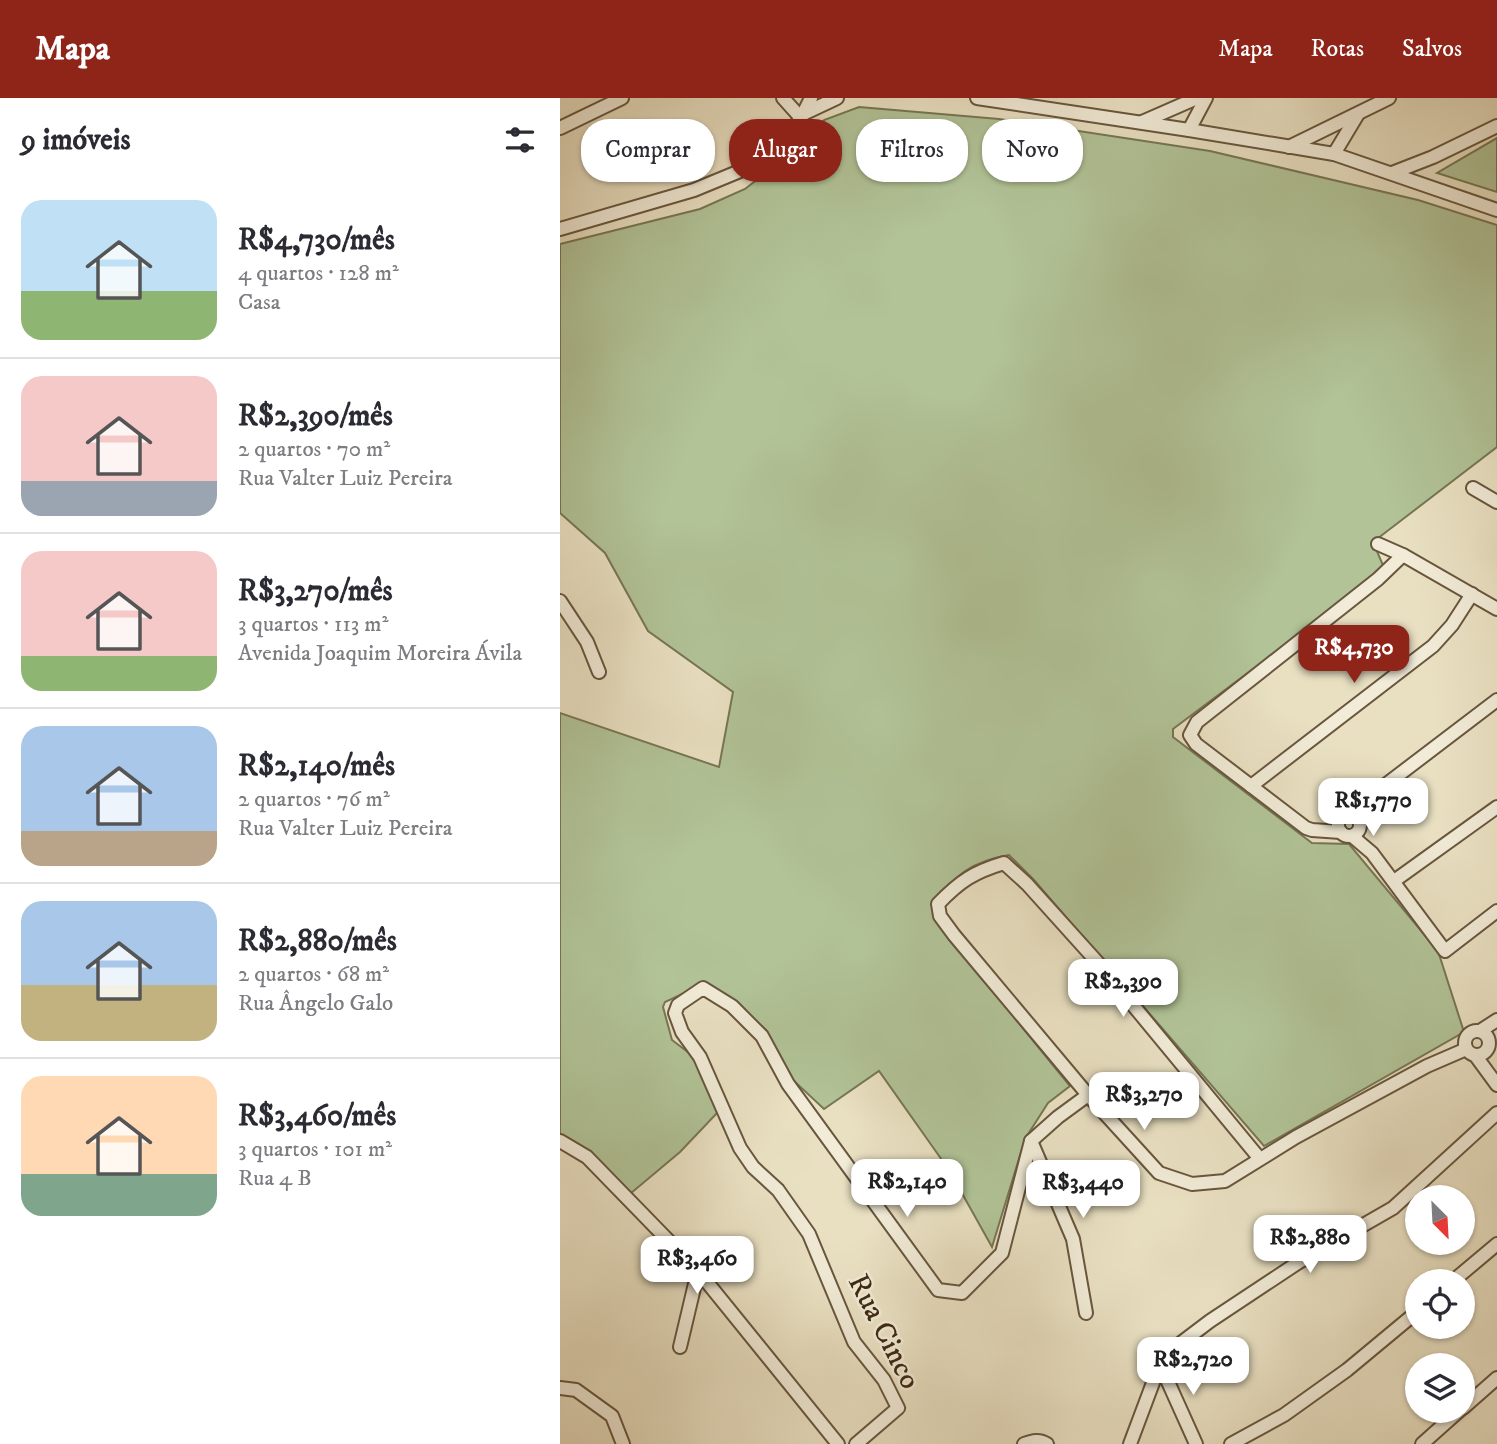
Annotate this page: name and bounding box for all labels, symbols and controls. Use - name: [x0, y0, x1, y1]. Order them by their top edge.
- text: Mapa: [35, 29, 110, 70]
- text: Mapa: [1218, 34, 1273, 64]
- text: Rotas: [1311, 34, 1364, 64]
- text: Salvos: [1402, 34, 1462, 64]
- chip: Comprar: [581, 119, 715, 182]
- chip: Alugar: [729, 119, 842, 182]
- chip: Filtros: [856, 119, 968, 182]
- chip: Novo: [982, 119, 1083, 182]
- icon: filters: [501, 121, 539, 159]
- text: 9 imóveis: [21, 122, 130, 159]
- text: R$4,730/mês: [238, 222, 395, 259]
- icon: home: [77, 228, 161, 312]
- text: 4 quartos · 128 m²: [238, 259, 399, 288]
- text: Casa: [238, 288, 281, 317]
- text: R$2,390/mês: [238, 398, 393, 435]
- icon: home: [77, 404, 161, 488]
- text: 2 quartos · 70 m²: [238, 435, 390, 464]
- text: Rua Valter Luiz Pereira: [238, 464, 453, 493]
- text: R$3,270/mês: [238, 573, 393, 610]
- icon: home: [77, 579, 161, 663]
- text: 3 quartos · 113 m²: [238, 610, 388, 639]
- pin: R$4,730: [1289, 626, 1419, 685]
- text: R$4,730: [1314, 633, 1394, 662]
- text: Avenida Joaquim Moreira Ávila: [238, 639, 522, 668]
- text: R$2,140/mês: [238, 748, 395, 785]
- icon: home: [77, 754, 161, 838]
- pin: R$1,770: [1308, 778, 1438, 838]
- text: 2 quartos · 76 m²: [238, 785, 390, 814]
- text: R$1,770: [1334, 786, 1412, 815]
- text: Rua Valter Luiz Pereira: [238, 814, 453, 843]
- text: R$2,880/mês: [238, 923, 397, 960]
- icon: home: [77, 929, 161, 1013]
- text: 2 quartos · 68 m²: [238, 960, 389, 989]
- pin: R$2,390: [1058, 960, 1188, 1019]
- text: R$2,390: [1084, 967, 1162, 996]
- text: Rua Ângelo Galo: [238, 989, 393, 1018]
- pin: R$3,270: [1079, 1072, 1209, 1132]
- text: R$3,270: [1105, 1080, 1183, 1109]
- text: R$3,460/mês: [238, 1098, 396, 1135]
- icon: home: [77, 1104, 161, 1188]
- text: 3 quartos · 101 m²: [238, 1135, 392, 1164]
- pin: R$2,140: [842, 1160, 972, 1219]
- pin: R$3,440: [1018, 1160, 1148, 1220]
- text: Rua 4 B: [238, 1164, 312, 1193]
- text: R$2,140: [867, 1167, 947, 1196]
- text: R$3,440: [1042, 1168, 1124, 1197]
- north arrow: [1405, 1185, 1475, 1255]
- map controls: [1405, 1185, 1475, 1423]
- pin: R$2,880: [1245, 1216, 1375, 1275]
- text: R$2,880: [1270, 1223, 1350, 1252]
- pin: R$3,460: [632, 1236, 762, 1296]
- text: R$3,460: [657, 1244, 737, 1273]
- street label: Rua Cinco: [839, 1268, 928, 1395]
- button: locate: [1405, 1269, 1475, 1339]
- pin: R$2,720: [1128, 1338, 1258, 1397]
- text: R$2,720: [1153, 1345, 1233, 1374]
- button: layers: [1405, 1353, 1475, 1423]

